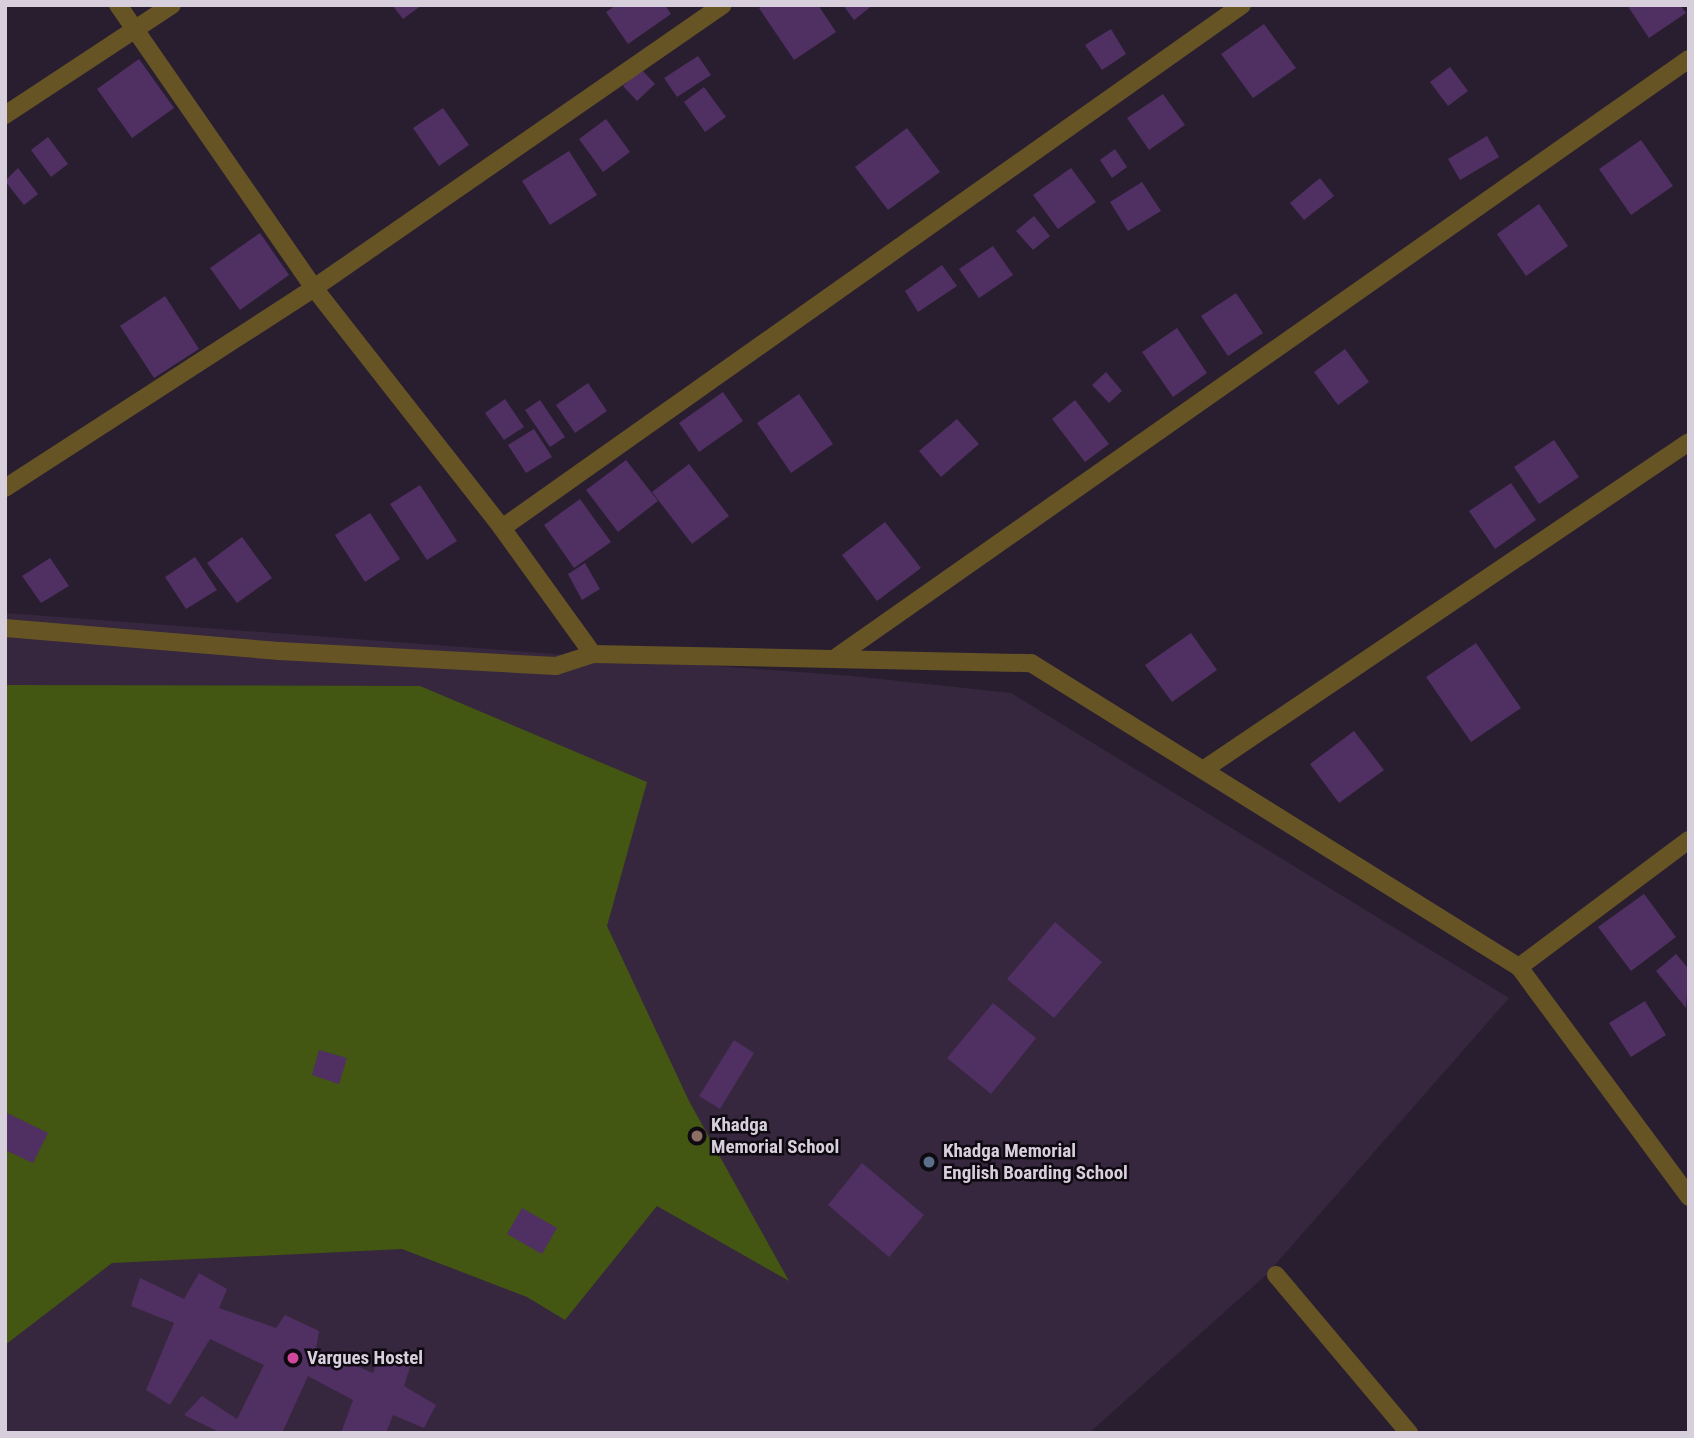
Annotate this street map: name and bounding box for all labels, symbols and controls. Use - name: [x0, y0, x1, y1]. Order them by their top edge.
- place label: Khadga Memorial School: [711, 1114, 839, 1158]
- marker: Khadga Memorial School: [689, 1128, 705, 1144]
- place label: Khadga Memorial English Boarding School: [943, 1140, 1128, 1184]
- marker: Khadga Memorial English Boarding School: [921, 1154, 937, 1170]
- place label: Vargues Hostel: [307, 1347, 423, 1369]
- marker: Vargues Hostel: [285, 1350, 301, 1366]

